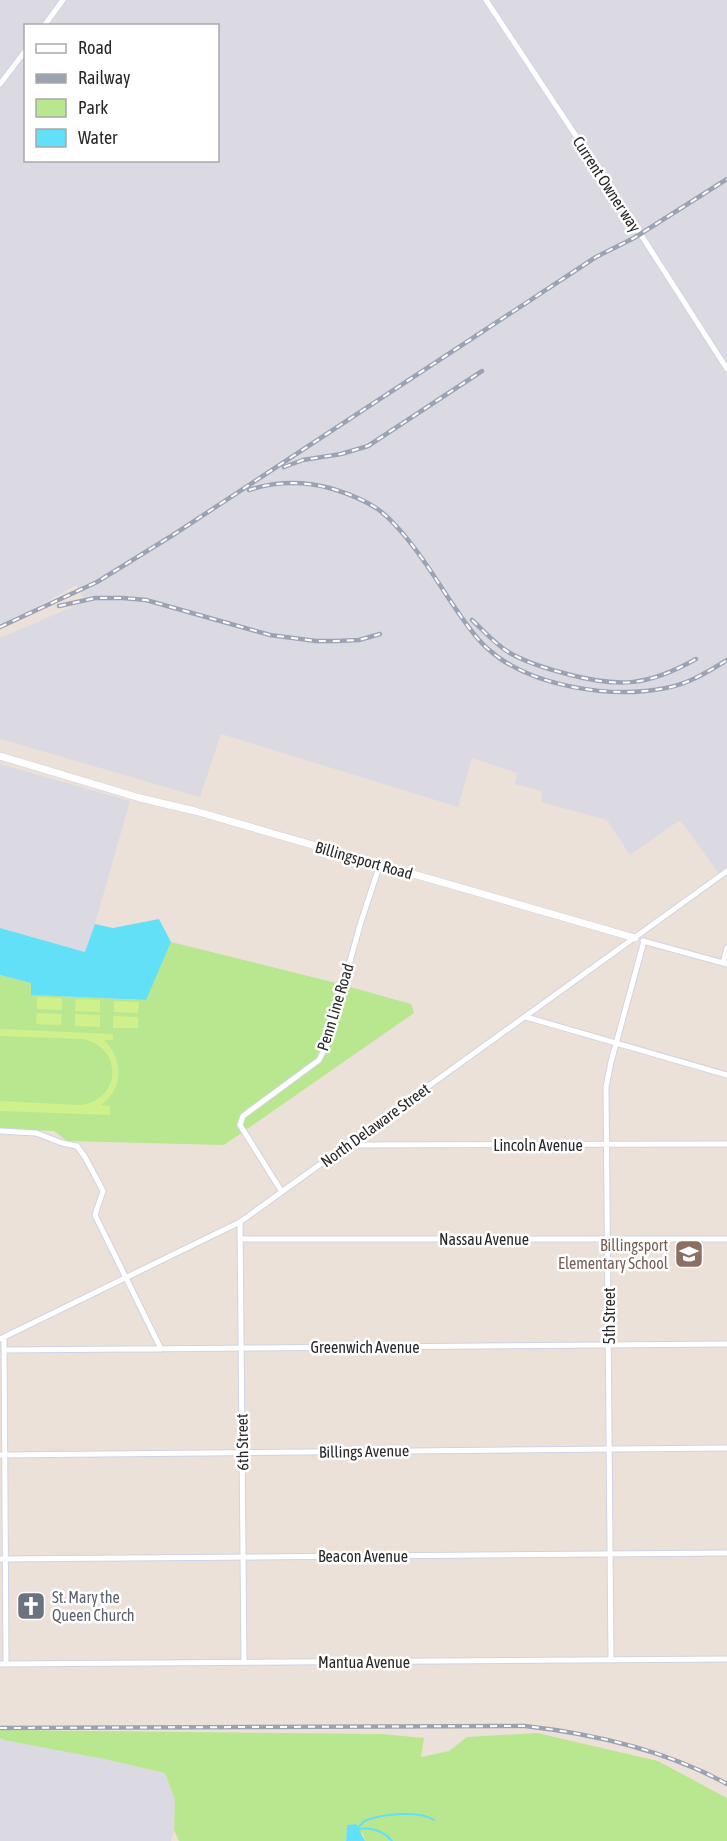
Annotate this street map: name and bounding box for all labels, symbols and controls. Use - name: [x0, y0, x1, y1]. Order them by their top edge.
- legend: [24, 24, 219, 162]
- text: Road: [78, 37, 112, 58]
- text: Railway: [78, 67, 130, 88]
- text: Park: [78, 97, 108, 118]
- text: Water: [78, 127, 118, 148]
- street label: Current Owner way: [569, 133, 645, 236]
- street label: Billingsport Road: [313, 837, 415, 883]
- street label: Penn Line Road: [313, 961, 357, 1053]
- street label: North Delaware Street: [317, 1079, 433, 1171]
- street label: Lincoln Avenue: [493, 1136, 583, 1154]
- street label: Nassau Avenue: [439, 1230, 529, 1248]
- place label: Billingsport Elementary School: [558, 1236, 669, 1273]
- school or university icon: Billingsport Elementary School: [673, 1238, 705, 1270]
- street label: 5th Street: [600, 1287, 618, 1345]
- street label: Greenwich Avenue: [311, 1338, 419, 1356]
- street label: 6th Street: [232, 1413, 251, 1471]
- street label: Billings Avenue: [319, 1441, 409, 1462]
- street label: Beacon Avenue: [318, 1547, 408, 1565]
- place label: St. Mary the Queen Church: [52, 1588, 135, 1624]
- church icon: St. Mary the Queen Church: [15, 1590, 47, 1622]
- street label: Mantua Avenue: [318, 1653, 410, 1671]

